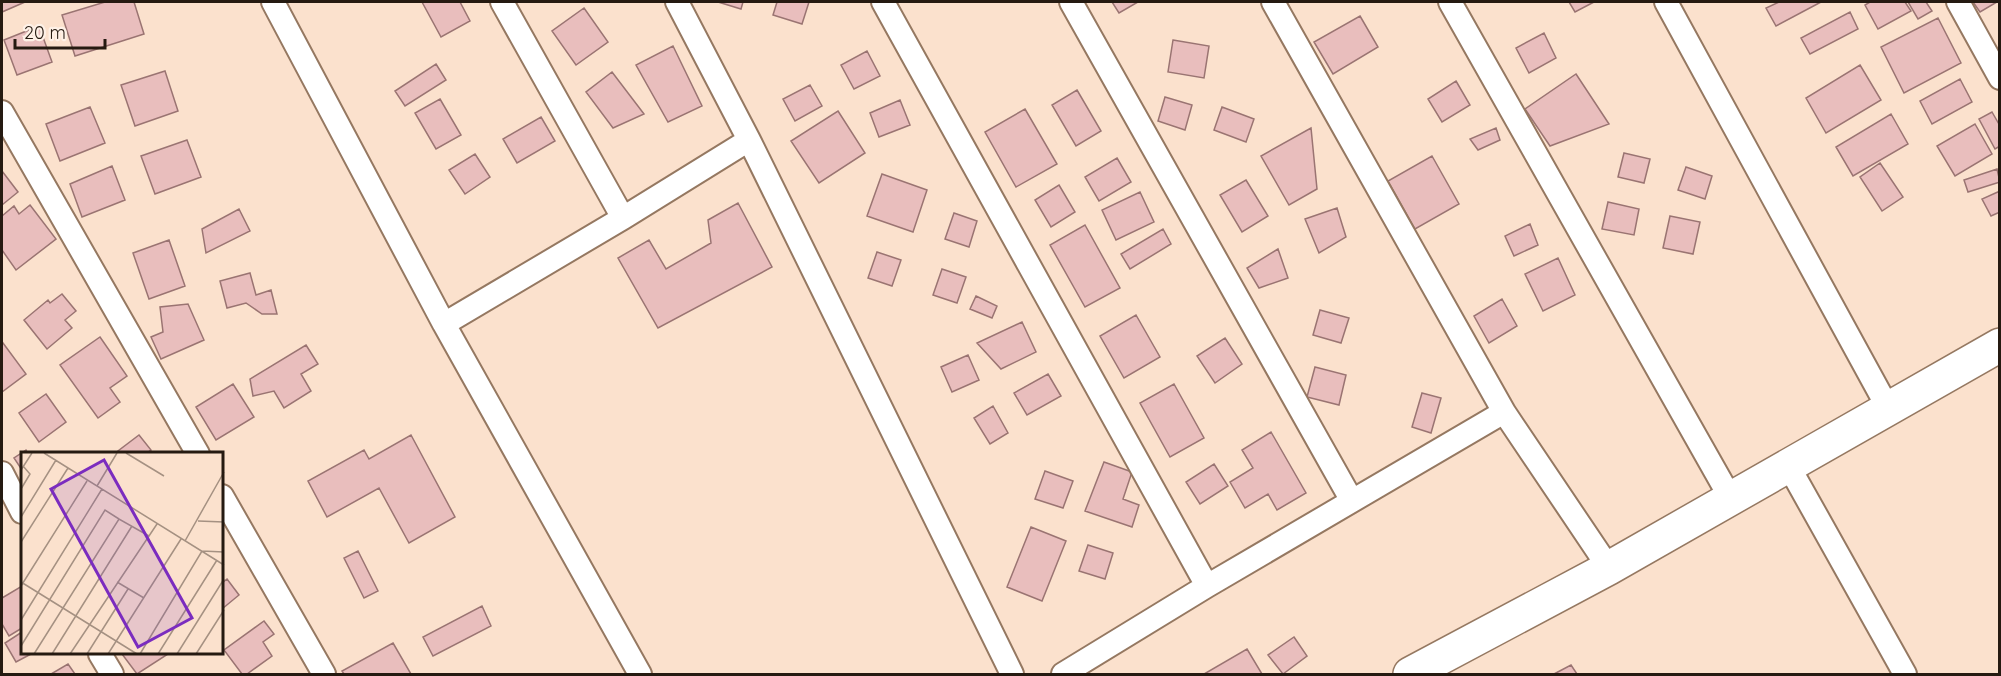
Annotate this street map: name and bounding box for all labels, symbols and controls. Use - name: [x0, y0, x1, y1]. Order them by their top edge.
- scale bar: [15, 12, 105, 50]
- text: 20 m: [24, 21, 66, 44]
- inset map: [21, 452, 224, 655]

